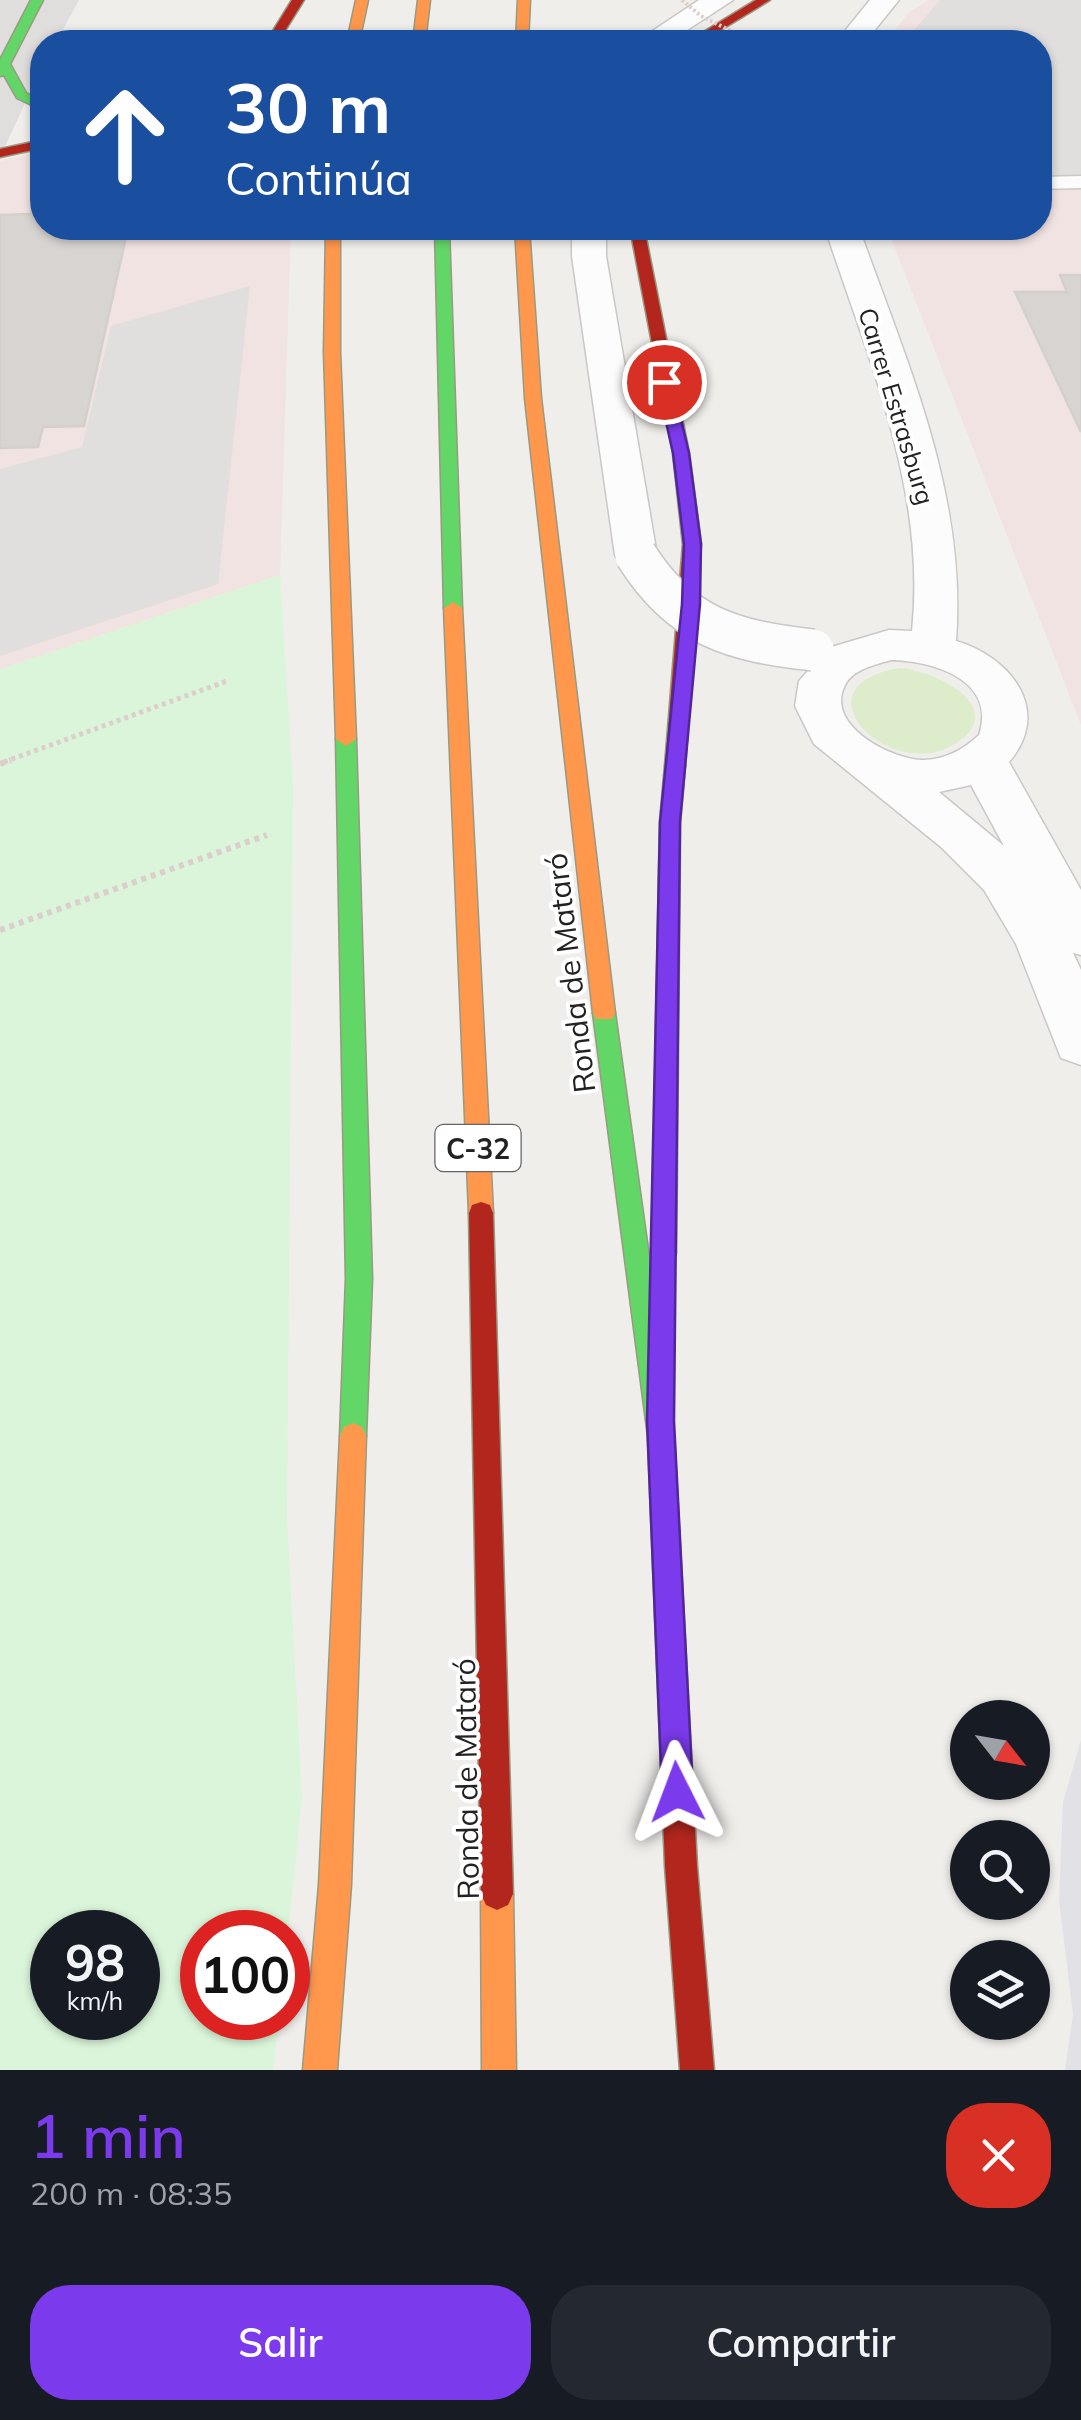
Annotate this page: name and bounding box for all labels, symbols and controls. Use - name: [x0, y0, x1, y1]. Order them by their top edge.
- text: 30 m: [225, 63, 391, 151]
- icon: ahead: [60, 70, 190, 200]
- text: Continúa: [225, 150, 412, 206]
- street label: Carrer Estrasburg: [852, 304, 942, 508]
- pin: [622, 340, 707, 425]
- icon: arrive: [637, 355, 692, 410]
- street label: Ronda de Mataró: [536, 851, 604, 1095]
- road number: C-32: [436, 1125, 520, 1171]
- street label: Ronda de Mataró: [445, 1658, 487, 1900]
- north arrow: [950, 1700, 1050, 1800]
- map controls: [950, 1700, 1050, 2040]
- position arrow: [625, 1740, 729, 1844]
- button: search: [950, 1820, 1050, 1920]
- speed limit sign: 100: [180, 1910, 310, 2040]
- text: 98: [65, 1931, 125, 1994]
- button: layers: [950, 1940, 1050, 2040]
- text: km/h: [67, 1985, 123, 2016]
- text: 1 min: [30, 2098, 186, 2173]
- button: close: [946, 2103, 1051, 2208]
- text: 200 m · 08:35: [30, 2173, 232, 2213]
- button: Salir: [30, 2285, 531, 2400]
- button: Compartir: [551, 2285, 1051, 2400]

